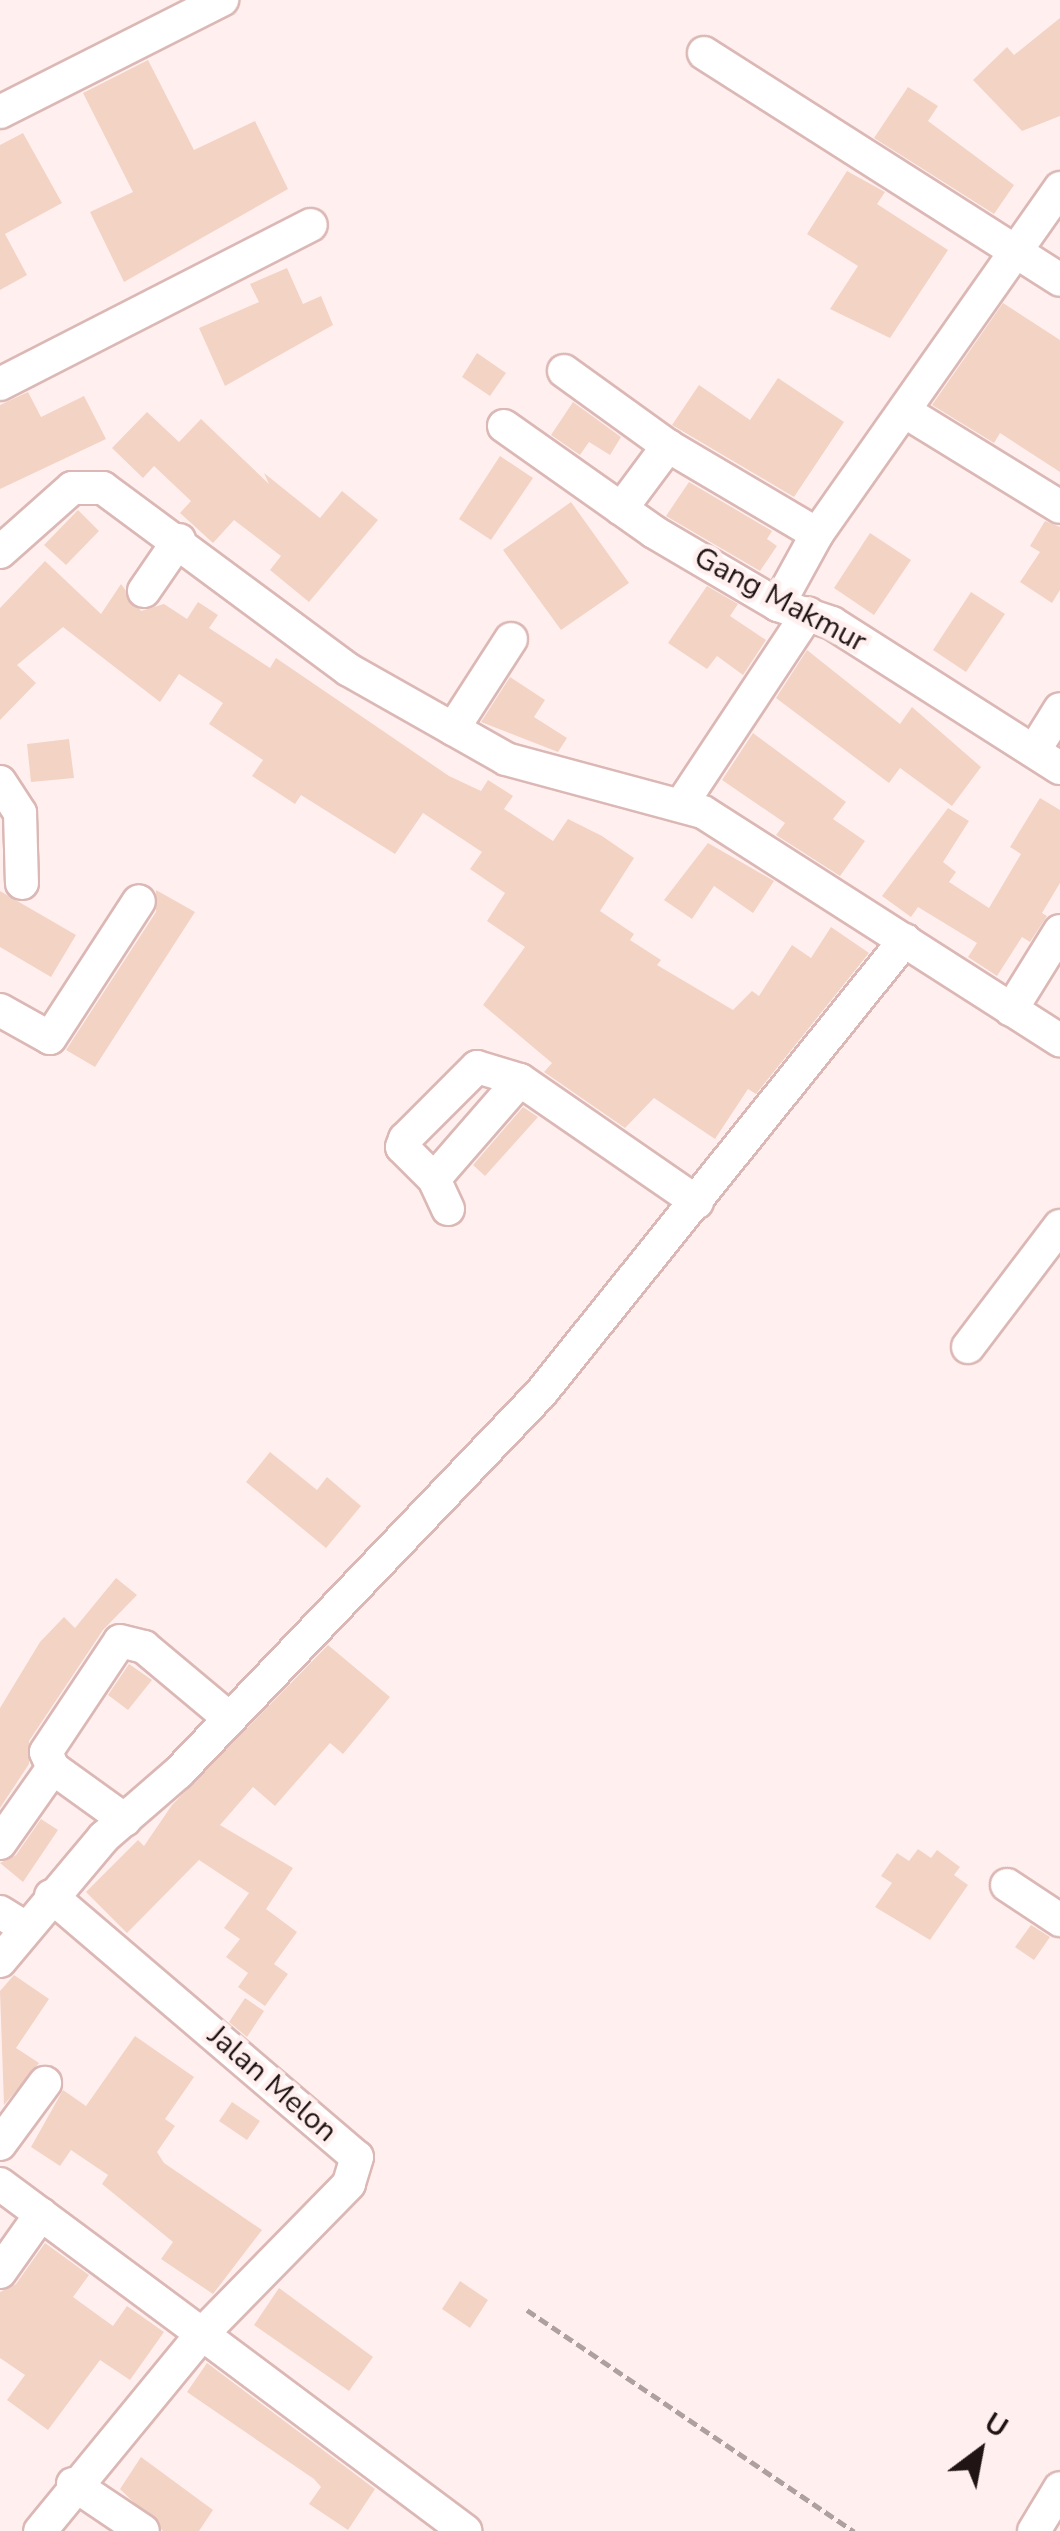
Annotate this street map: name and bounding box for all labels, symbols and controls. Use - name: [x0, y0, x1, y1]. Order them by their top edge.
- street label: Gang Makmur: [688, 540, 872, 660]
- street label: Jalan Melon: [200, 2018, 344, 2150]
- north arrow: [930, 2401, 1030, 2501]
- text: U: [977, 2404, 1015, 2447]

